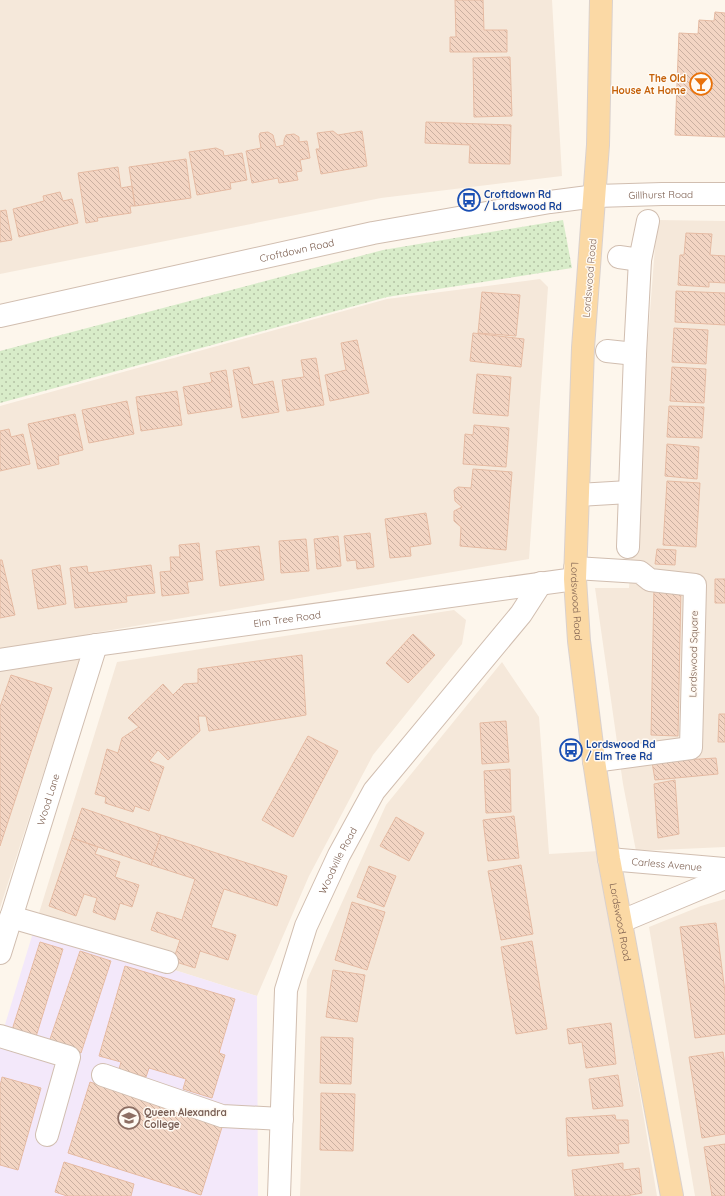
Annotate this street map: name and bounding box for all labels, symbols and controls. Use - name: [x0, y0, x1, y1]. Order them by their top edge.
- bar icon: The Old House At Home: [688, 71, 714, 97]
- place label: The Old House At Home: [611, 72, 686, 97]
- bus stop icon: Croftdown Rd / Lordswood Rd: [456, 187, 482, 213]
- place label: Croftdown Rd / Lordswood Rd: [484, 188, 562, 213]
- street label: Gillhurst Road: [628, 188, 693, 202]
- street label: Croftdown Road: [258, 236, 335, 265]
- street label: Lordswood Road: [580, 238, 599, 318]
- street label: Lordswood Road: [568, 562, 585, 641]
- street label: Elm Tree Road: [253, 608, 322, 630]
- street label: Lordswood Square: [686, 610, 701, 698]
- bus stop icon: Lordswood Rd / Elm Tree Rd: [558, 737, 584, 763]
- place label: Lordswood Rd / Elm Tree Rd: [586, 738, 655, 763]
- street label: Wood Lane: [34, 772, 63, 827]
- street label: Woodville Road: [316, 825, 360, 896]
- street label: Carless Avenue: [631, 855, 703, 874]
- street label: Lordswood Road: [607, 882, 634, 962]
- school or university icon: Queen Alexandra College: [116, 1105, 142, 1131]
- place label: Queen Alexandra College: [144, 1106, 227, 1131]

